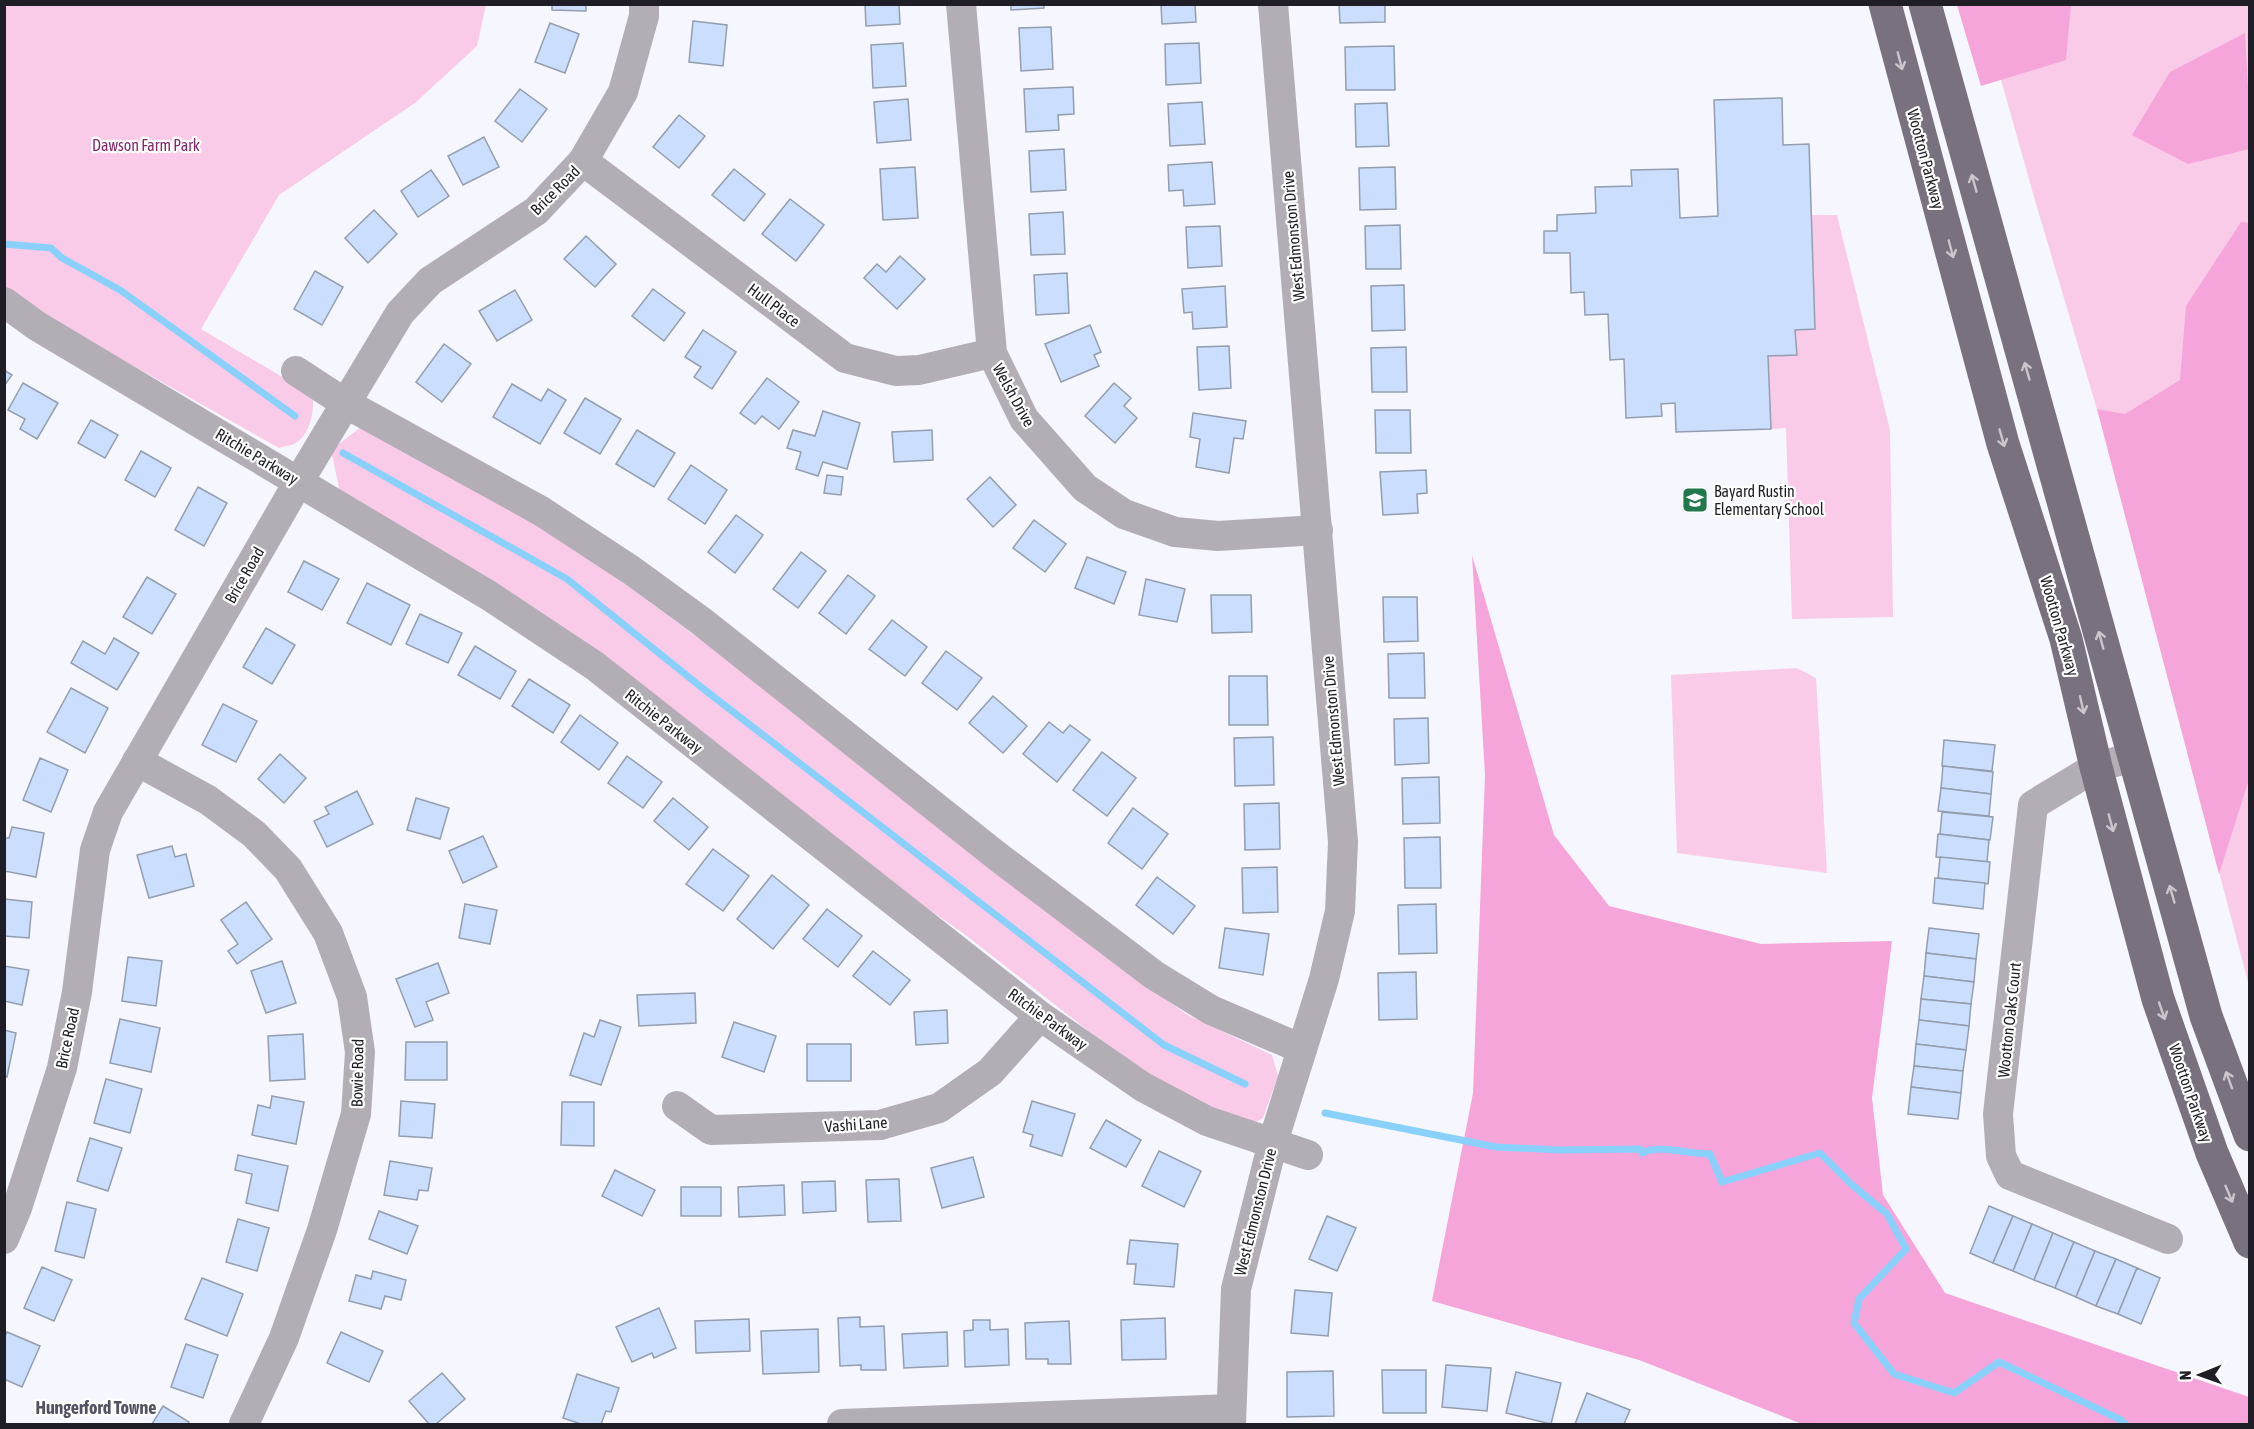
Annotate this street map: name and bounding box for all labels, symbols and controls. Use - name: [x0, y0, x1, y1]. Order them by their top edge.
- one-way arrow: [1895, 51, 1906, 70]
- street label: Wootton Parkway: [1903, 107, 1948, 212]
- park label: Dawson Farm Park: [92, 136, 200, 154]
- street label: Brice Road: [527, 162, 583, 218]
- street label: West Edmonston Drive: [1278, 170, 1308, 302]
- one-way arrow: [1968, 174, 1979, 193]
- one-way arrow: [1945, 239, 1957, 258]
- street label: Hull Place: [744, 280, 804, 330]
- street label: Welsh Drive: [989, 360, 1039, 430]
- one-way arrow: [2020, 362, 2032, 381]
- street label: Ritchie Parkway: [212, 424, 302, 489]
- one-way arrow: [1996, 428, 2008, 447]
- place label: Bayard Rustin Elementary School: [1714, 482, 1825, 519]
- school or university icon: Bayard Rustin Elementary School: [1680, 485, 1710, 515]
- street label: Brice Road: [221, 544, 267, 606]
- street label: Wootton Parkway: [2036, 574, 2083, 679]
- one-way arrow: [2095, 631, 2107, 650]
- street label: West Edmonston Drive: [1318, 655, 1348, 787]
- street label: Ritchie Parkway: [621, 685, 707, 758]
- one-way arrow: [2076, 695, 2088, 714]
- one-way arrow: [2106, 813, 2118, 832]
- one-way arrow: [2166, 885, 2177, 904]
- street label: Wootton Oaks Court: [1994, 961, 2024, 1079]
- street label: Ritchie Parkway: [1004, 984, 1091, 1055]
- one-way arrow: [2158, 1001, 2169, 1020]
- street label: Brice Road: [52, 1006, 82, 1070]
- street label: Bowie Road: [347, 1039, 367, 1107]
- street label: Wootton Parkway: [2165, 1041, 2216, 1145]
- one-way arrow: [2223, 1071, 2234, 1090]
- street label: Vashi Lane: [824, 1113, 888, 1135]
- street label: West Edmonston Drive: [1230, 1146, 1280, 1278]
- one-way arrow: [2224, 1185, 2236, 1203]
- north arrow: [2170, 1345, 2230, 1405]
- text: N: [2176, 1370, 2194, 1380]
- district label: Hungerford Towne: [35, 1397, 157, 1418]

